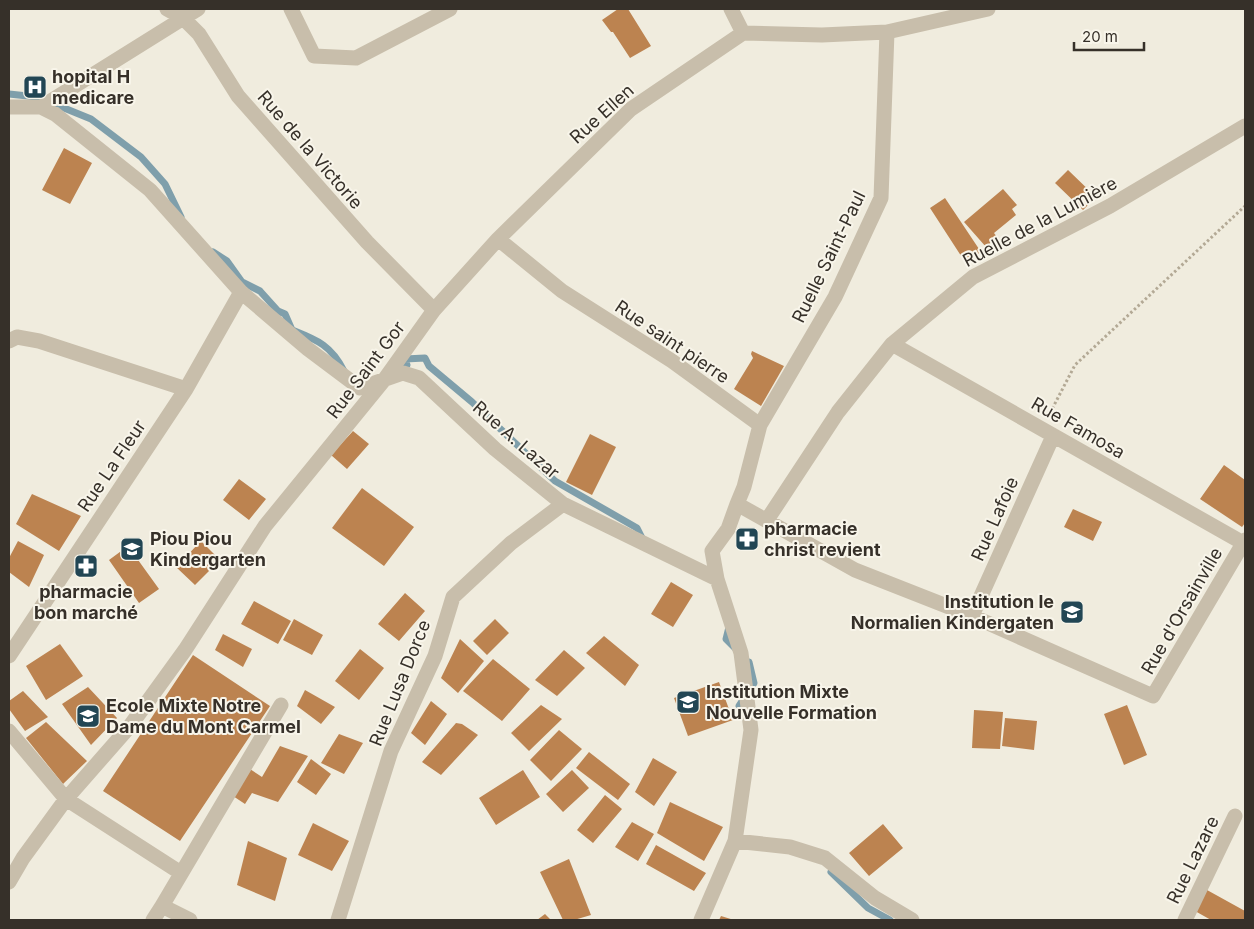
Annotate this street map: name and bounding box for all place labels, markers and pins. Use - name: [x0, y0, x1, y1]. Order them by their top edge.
- place label: hopital H medicare: [52, 66, 134, 108]
- hospital icon: hopital H medicare: [22, 74, 48, 100]
- place label: pharmacie christ revient: [764, 518, 881, 560]
- pharmacy icon: pharmacie christ revient: [734, 526, 760, 552]
- place label: Piou Piou Kindergarten: [150, 528, 266, 570]
- school or university icon: Piou Piou Kindergarten: [119, 536, 145, 562]
- pharmacy icon: pharmacie bon marché: [73, 553, 99, 579]
- place label: pharmacie bon marché: [34, 581, 138, 623]
- place label: Institution le Normalien Kindergaten: [851, 591, 1054, 633]
- school or university icon: Institution le Normalien Kindergaten: [1059, 599, 1085, 625]
- place label: Institution Mixte Nouvelle Formation: [706, 681, 877, 723]
- school or university icon: Institution Mixte Nouvelle Formation: [675, 689, 701, 715]
- place label: Ecole Mixte Notre Dame du Mont Carmel: [106, 695, 301, 737]
- school or university icon: Ecole Mixte Notre Dame du Mont Carmel: [75, 703, 101, 729]

